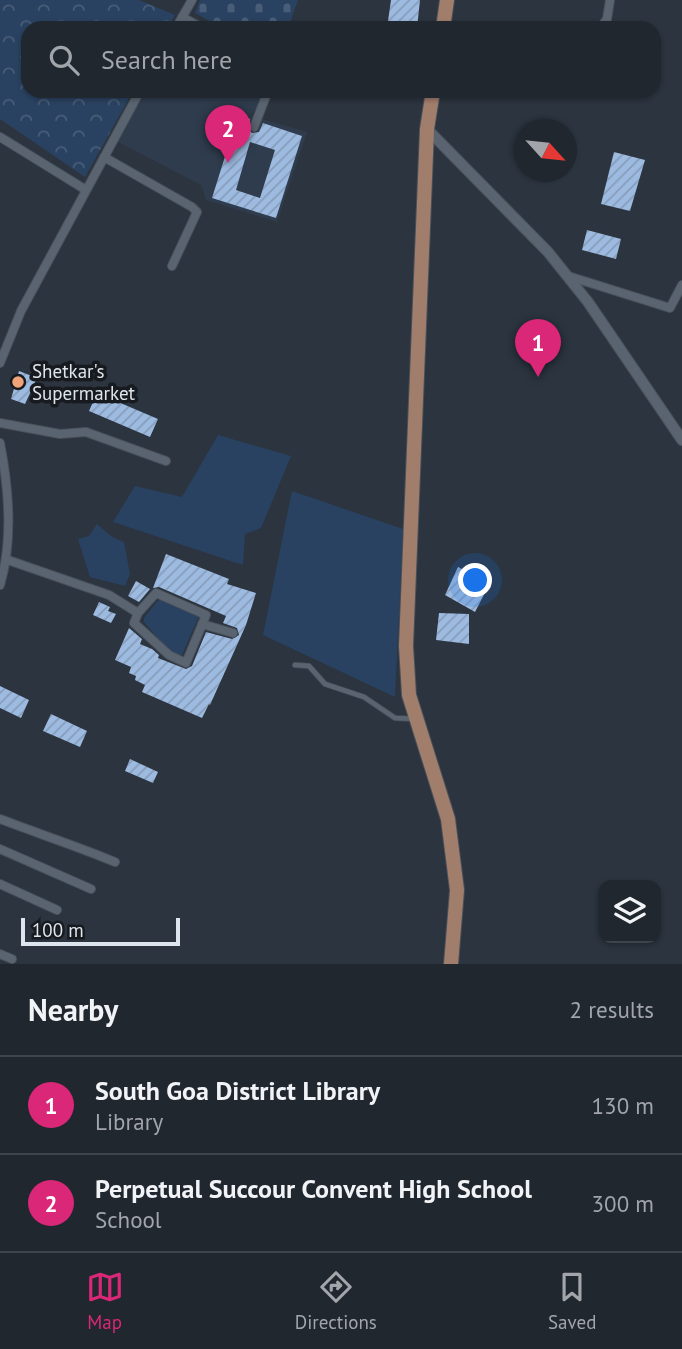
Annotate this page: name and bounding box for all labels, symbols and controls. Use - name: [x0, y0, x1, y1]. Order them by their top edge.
- search box: [21, 21, 661, 98]
- icon: search: [45, 41, 83, 79]
- text: Search here: [101, 43, 232, 76]
- pin: 2: [205, 105, 251, 163]
- north arrow: [514, 119, 577, 182]
- pin: 1: [515, 319, 561, 377]
- place label: Shetkar's Supermarket: [32, 359, 136, 405]
- marker: Shetkar's Supermarket: [10, 374, 26, 390]
- your location: [458, 563, 492, 597]
- map controls: [598, 880, 661, 943]
- button: layers: [598, 880, 661, 943]
- scale bar: [21, 915, 180, 947]
- text: 100 m: [32, 918, 84, 942]
- text: Nearby: [28, 990, 118, 1029]
- text: 2 results: [570, 995, 654, 1024]
- text: South Goa District Library: [95, 1074, 380, 1107]
- text: 1: [44, 1091, 58, 1120]
- text: 130 m: [592, 1091, 654, 1120]
- text: Library: [95, 1107, 163, 1136]
- text: Perpetual Succour Convent High School: [95, 1172, 532, 1205]
- text: 2: [44, 1189, 58, 1218]
- text: 300 m: [592, 1189, 654, 1218]
- text: School: [95, 1205, 162, 1234]
- tab: Map: [86, 1268, 124, 1334]
- tab: Directions: [295, 1268, 377, 1334]
- tab: Saved: [548, 1268, 596, 1334]

